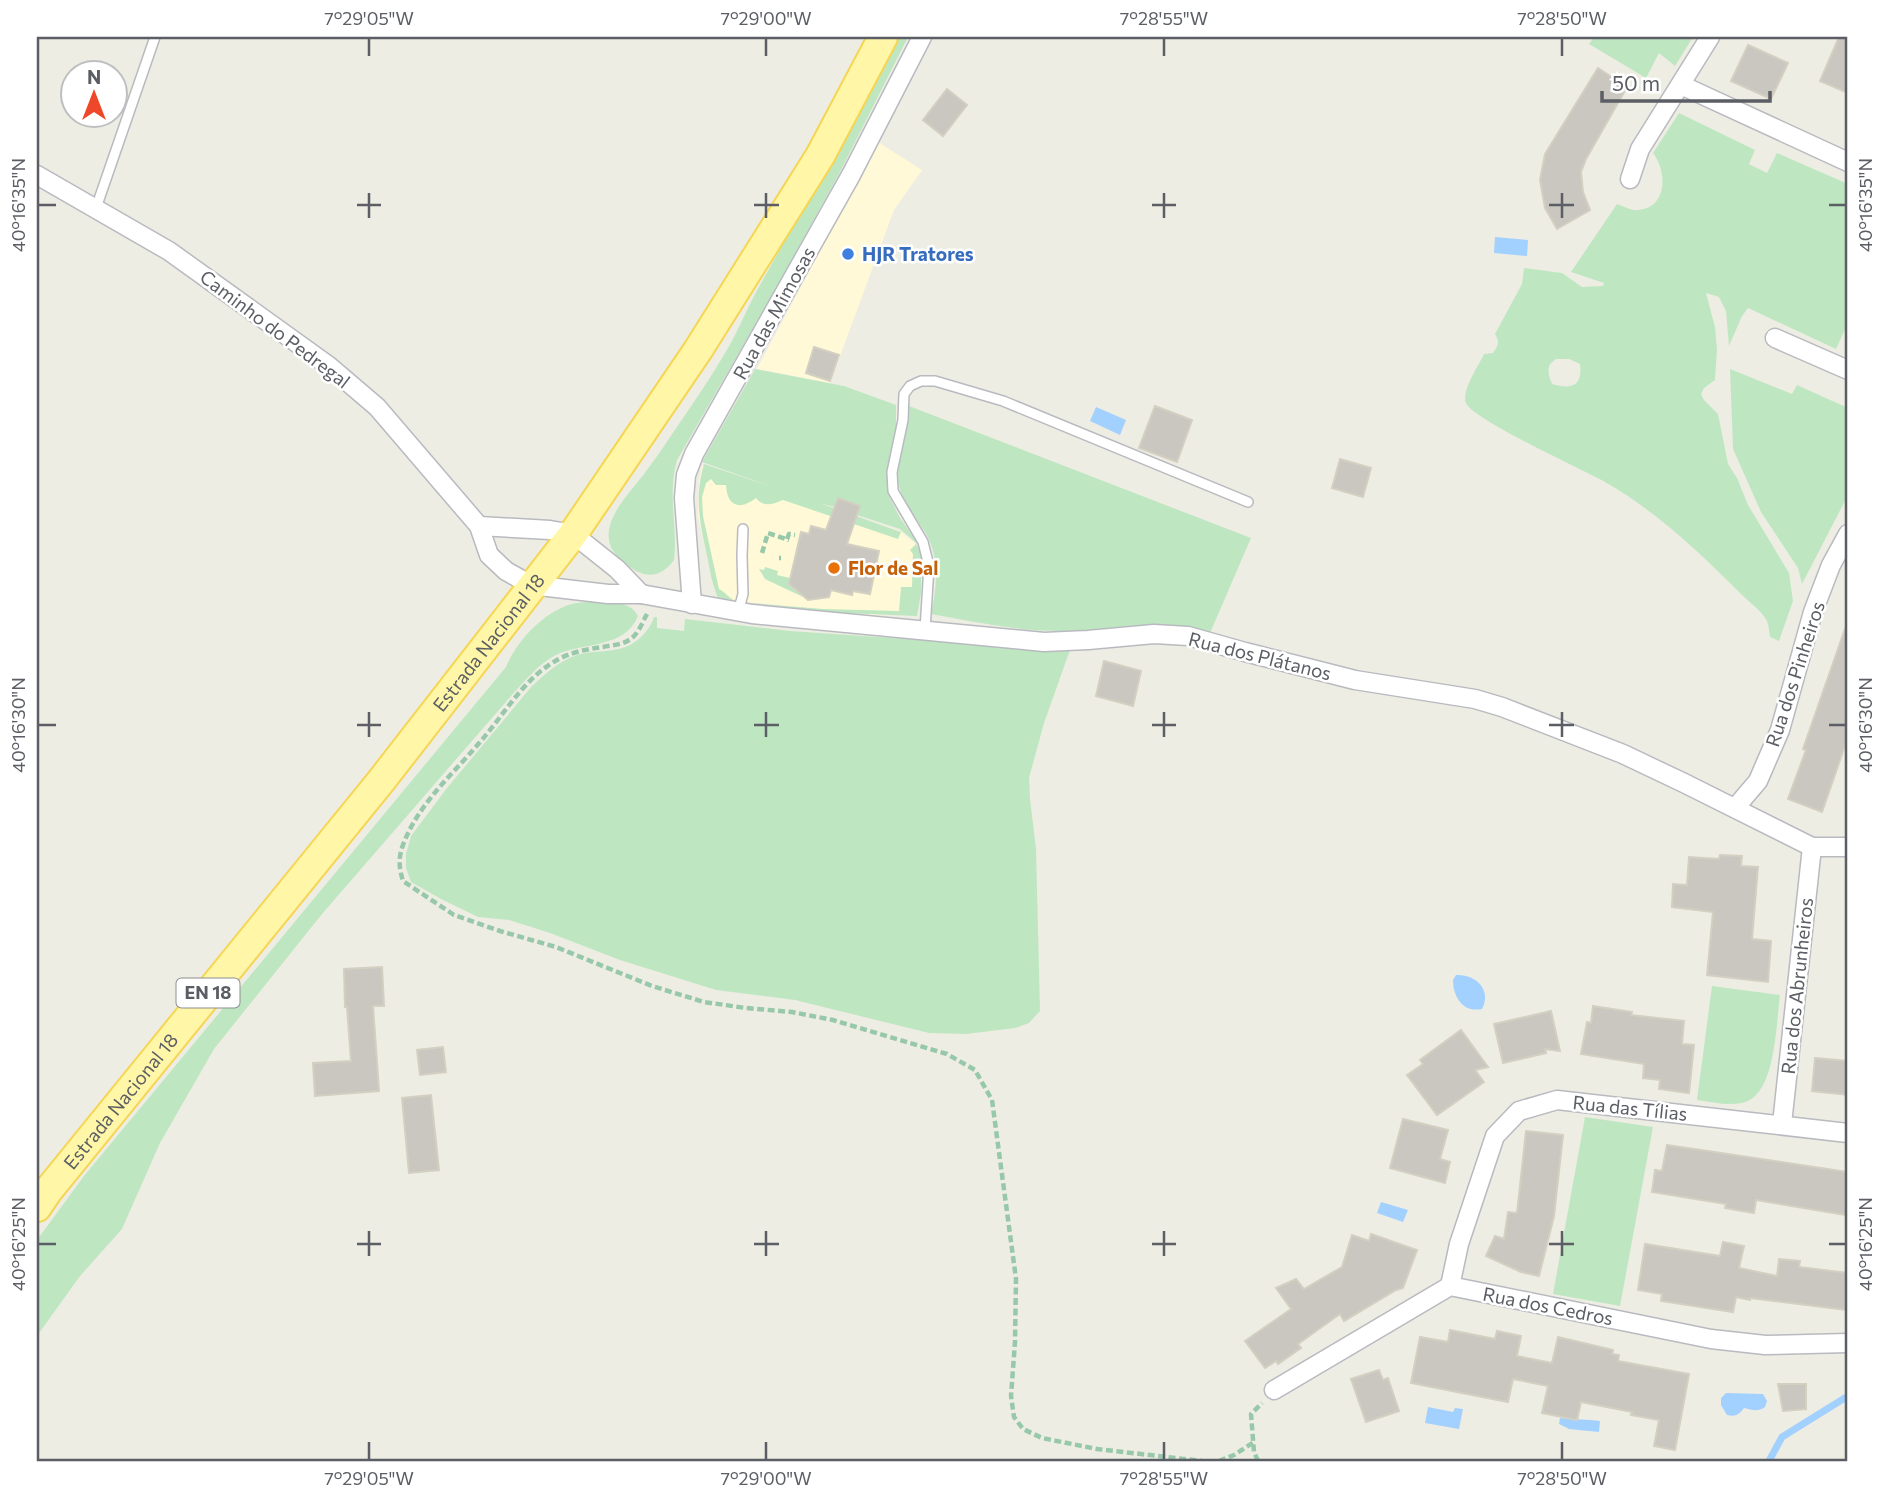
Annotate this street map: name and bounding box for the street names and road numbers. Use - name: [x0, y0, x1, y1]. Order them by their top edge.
- street label: Rua das Mimosas: [728, 242, 820, 383]
- street label: Caminho do Pedregal: [196, 265, 355, 393]
- street label: Estrada Nacional 18: [427, 569, 549, 716]
- street label: Rua dos Pinheiros: [1760, 598, 1829, 750]
- street label: Rua dos Plátanos: [1186, 627, 1334, 684]
- street label: Rua dos Abrunheiros: [1776, 896, 1817, 1075]
- road number: EN 18: [176, 978, 240, 1008]
- street label: Estrada Nacional 18: [58, 1028, 182, 1174]
- street label: Rua das Tílias: [1571, 1090, 1689, 1125]
- street label: Rua dos Cedros: [1481, 1282, 1615, 1329]

